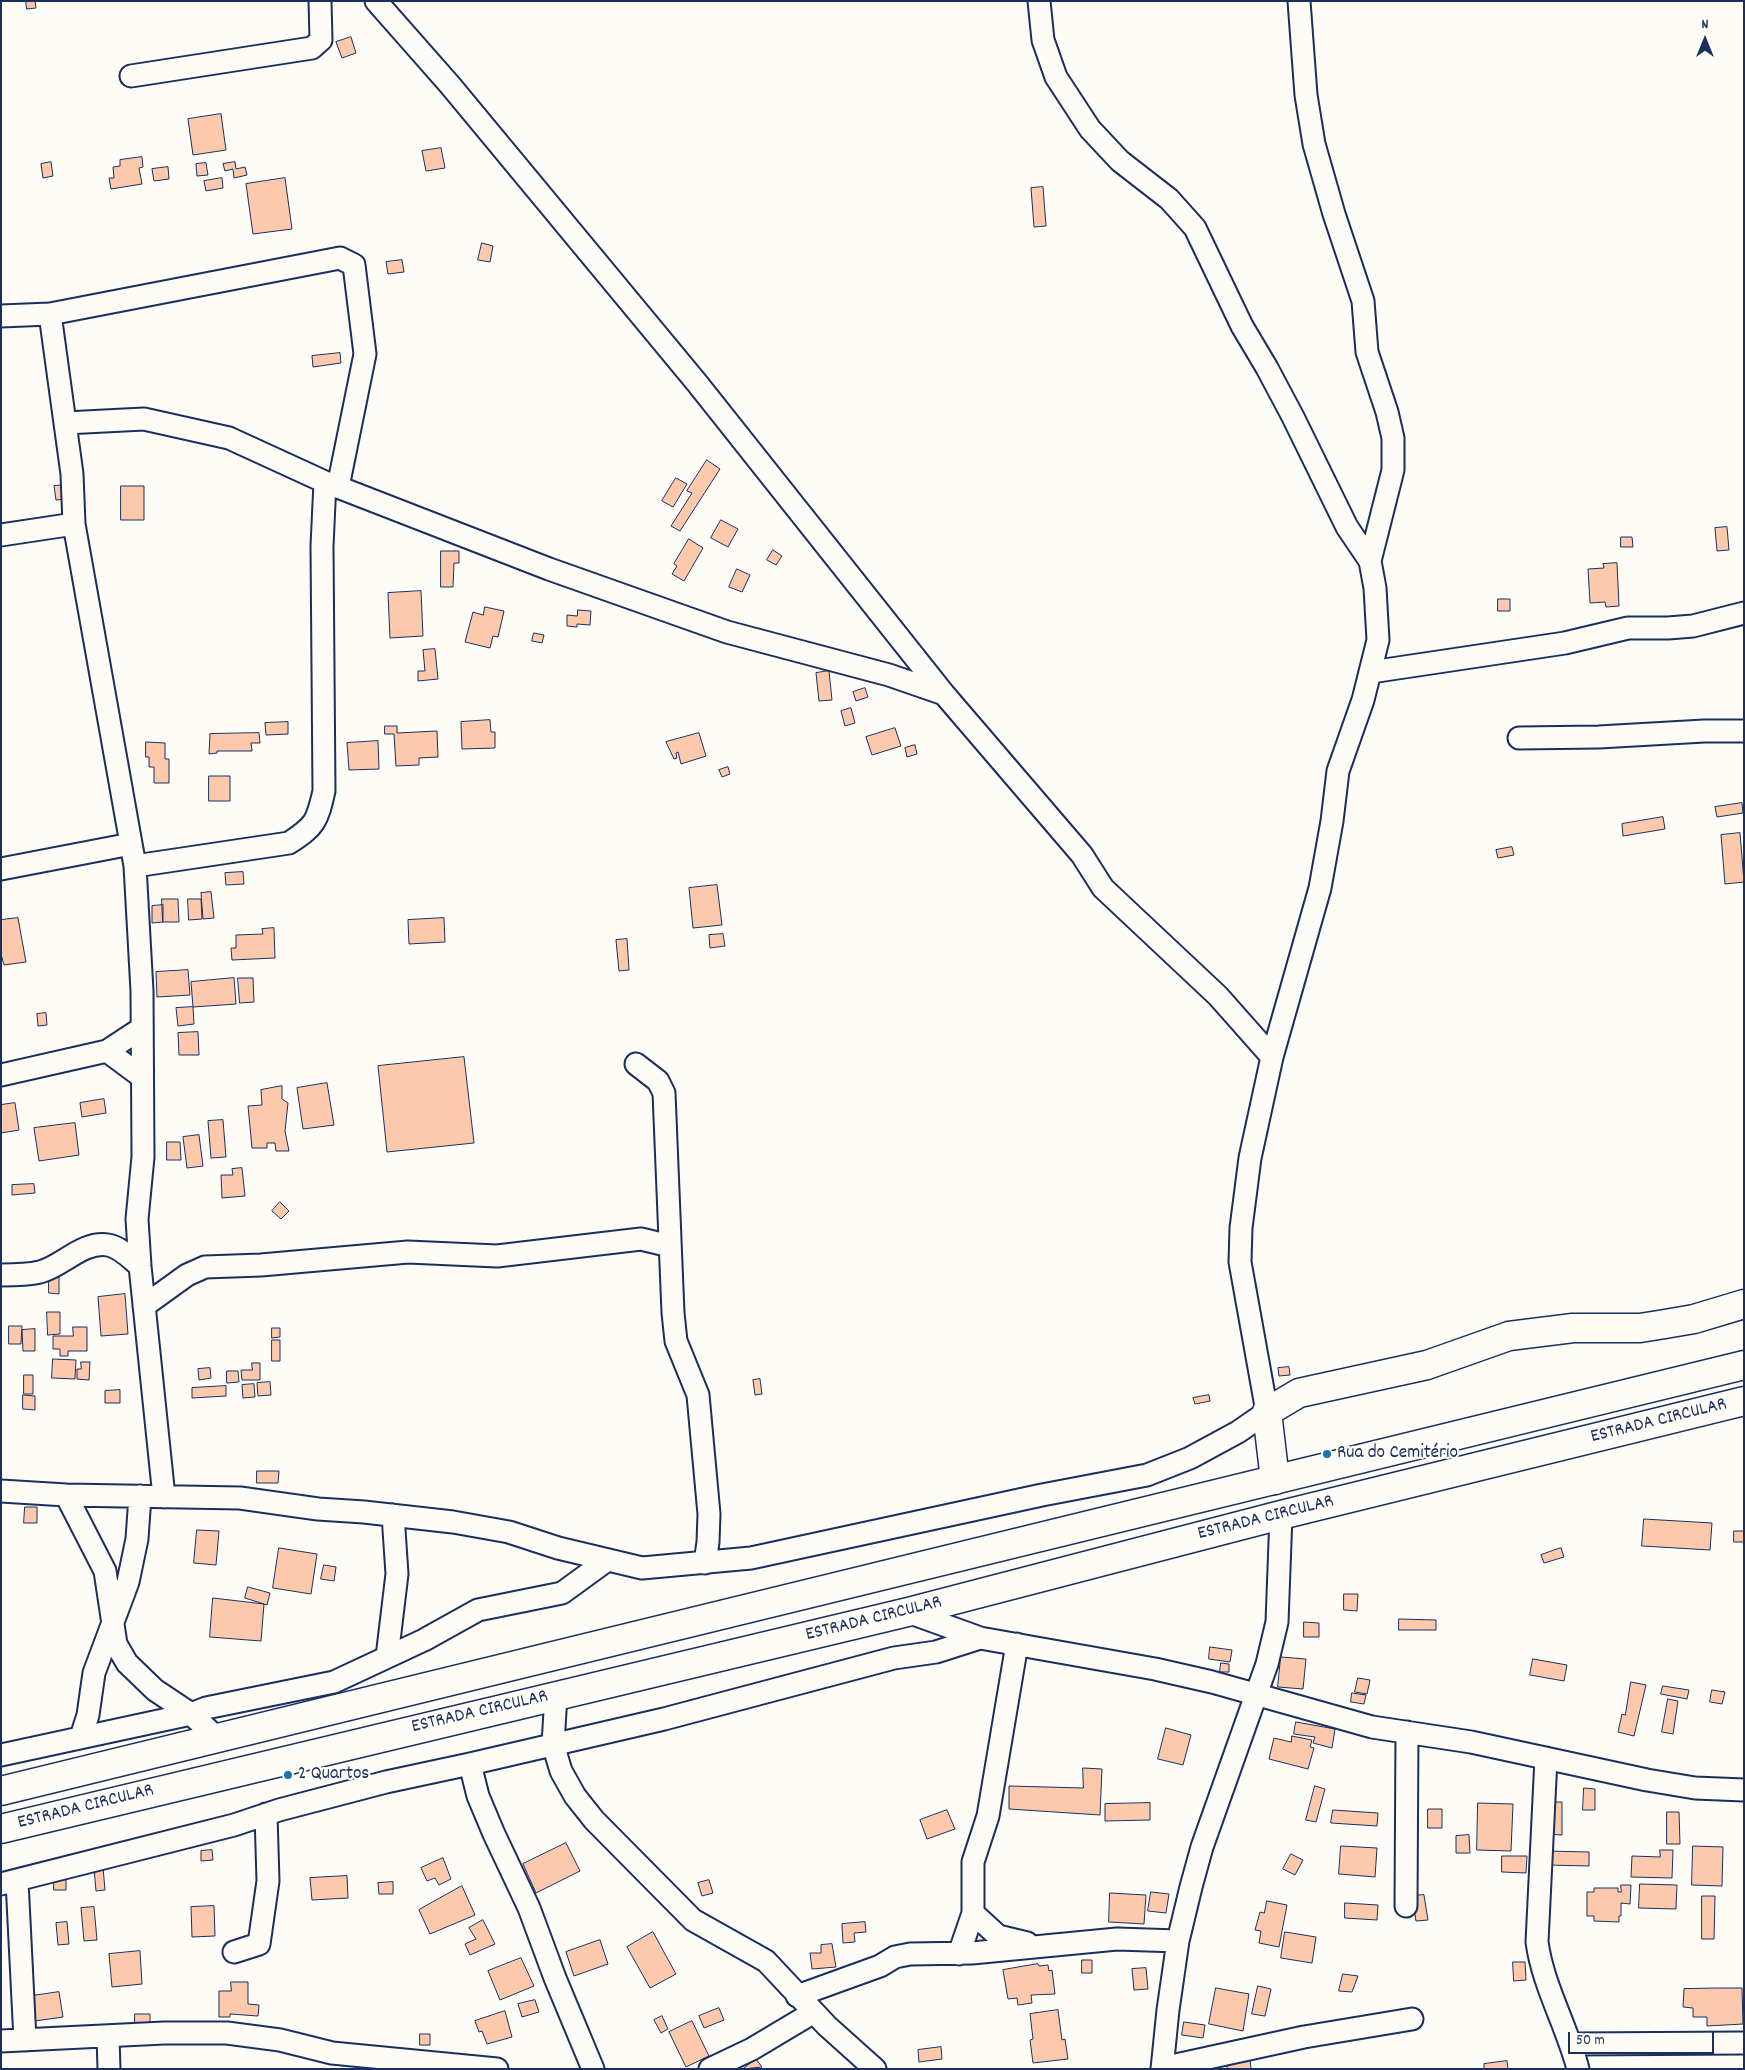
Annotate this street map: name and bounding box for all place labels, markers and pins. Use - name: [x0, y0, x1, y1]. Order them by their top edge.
- place label: Rua do Cemitério: [1337, 1443, 1458, 1465]
- marker: Rua do Cemitério: [1321, 1448, 1333, 1460]
- place label: 2 Quartos: [298, 1764, 369, 1786]
- marker: 2 Quartos: [282, 1769, 294, 1781]

